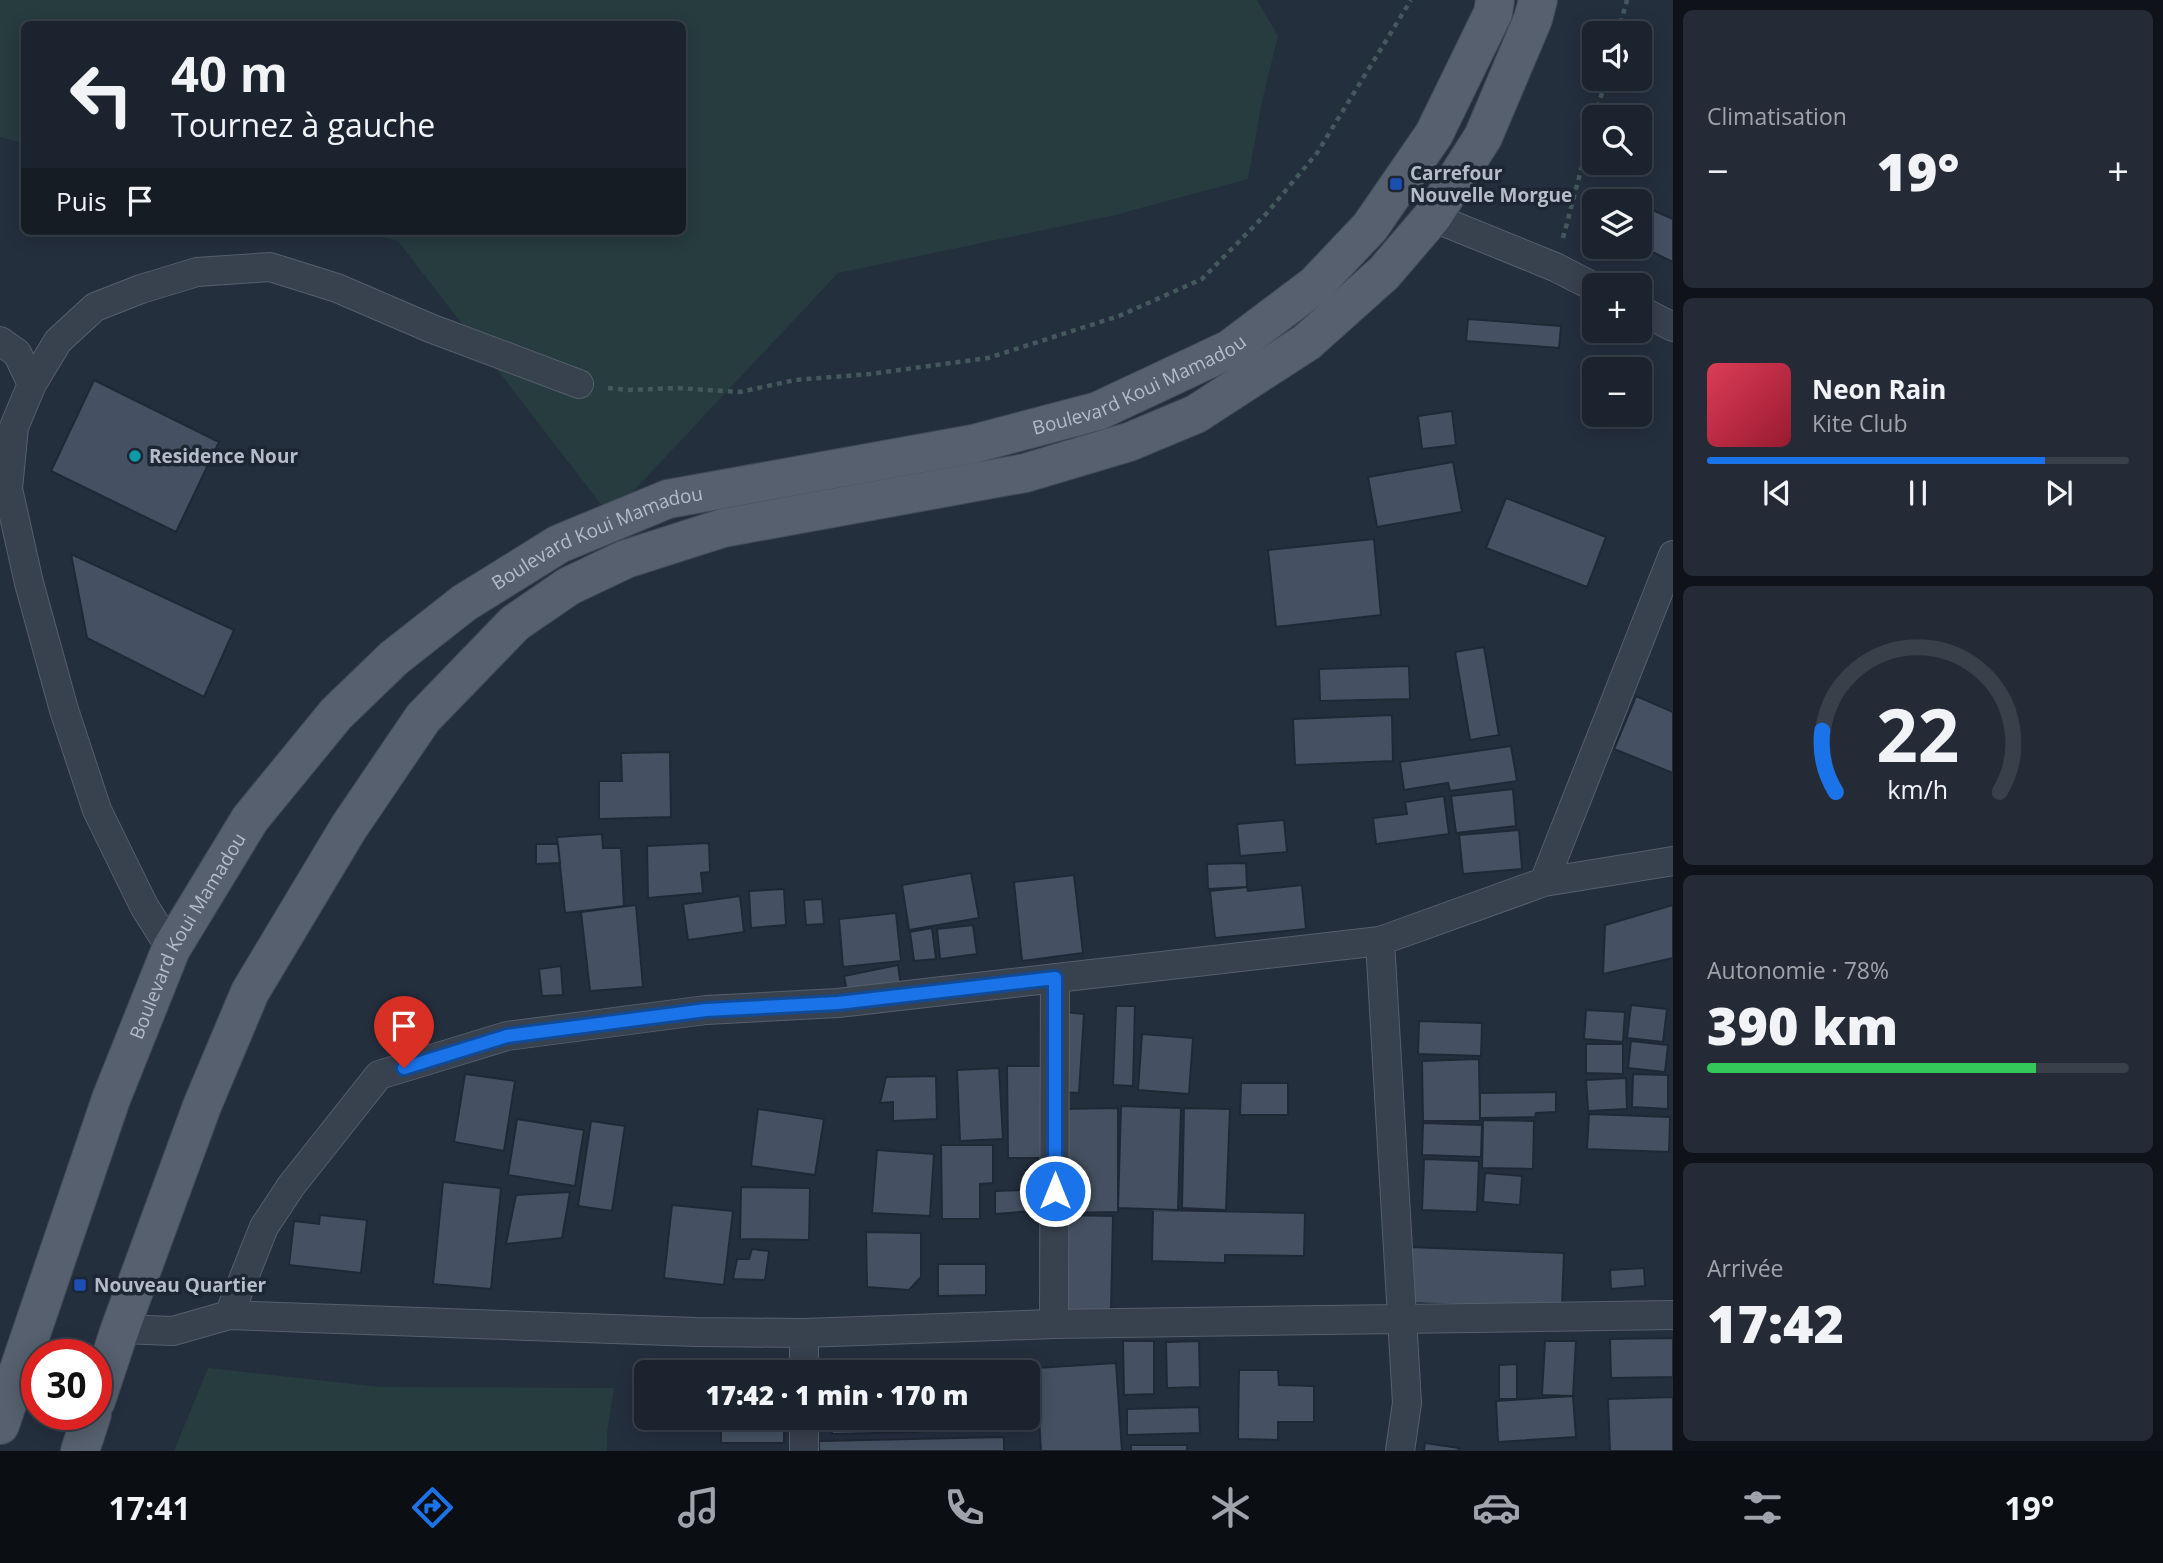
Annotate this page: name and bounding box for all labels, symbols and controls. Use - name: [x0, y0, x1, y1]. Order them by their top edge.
- map controls: [1582, 21, 1652, 427]
- button: sound: [1582, 21, 1652, 91]
- text: 40 m: [171, 40, 288, 106]
- icon: left: [56, 49, 147, 140]
- text: Climatisation: [1707, 100, 1847, 132]
- text: Tournez à gauche: [171, 103, 435, 146]
- button: search: [1582, 105, 1652, 175]
- text: 19°: [1877, 135, 1959, 206]
- text: −: [1707, 144, 1729, 196]
- text: +: [2107, 144, 2129, 196]
- place label: Carrefour Nouvelle Morgue: [1410, 160, 1572, 208]
- marker: Carrefour Nouvelle Morgue: [1388, 176, 1404, 192]
- icon: arrive: [121, 182, 159, 220]
- text: Puis: [56, 183, 107, 219]
- button: layers: [1582, 189, 1652, 259]
- button: +: [1582, 273, 1652, 343]
- street label: Boulevard Koui Mamadou: [1029, 328, 1251, 441]
- button: −: [1582, 357, 1652, 427]
- text: Neon Rain: [1812, 371, 1946, 407]
- text: Kite Club: [1812, 407, 1907, 439]
- place label: Residence Nour: [149, 443, 298, 469]
- marker: Residence Nour: [127, 448, 143, 464]
- icon: previous: [1758, 474, 1796, 512]
- icon: pause: [1899, 474, 1937, 512]
- icon: next: [2040, 474, 2078, 512]
- street label: Boulevard Koui Mamadou: [486, 480, 705, 596]
- text: 22: [1876, 684, 1960, 783]
- text: km/h: [1888, 771, 1948, 805]
- street label: Boulevard Koui Mamadou: [123, 828, 252, 1043]
- text: Autonomie · 78%: [1707, 954, 1889, 986]
- text: 390 km: [1707, 989, 1898, 1060]
- pin: [374, 996, 434, 1068]
- icon: arrive: [385, 1007, 423, 1045]
- position arrow: [1018, 1154, 1092, 1228]
- text: Arrivée: [1707, 1252, 1783, 1284]
- place label: Nouveau Quartier: [94, 1272, 267, 1298]
- marker: Nouveau Quartier: [72, 1277, 88, 1293]
- text: 17:42: [1707, 1287, 1844, 1358]
- speed limit sign: 30: [21, 1339, 112, 1430]
- text: 17:42 · 1 min · 170 m: [706, 1377, 968, 1413]
- icon: directions: [408, 1483, 457, 1532]
- icon: music: [674, 1483, 723, 1532]
- icon: phone: [940, 1483, 989, 1532]
- icon: climate: [1206, 1483, 1255, 1532]
- icon: car: [1472, 1483, 1521, 1532]
- icon: filters: [1738, 1483, 1787, 1532]
- text: 17:41: [109, 1486, 191, 1529]
- text: 19°: [2004, 1486, 2054, 1529]

